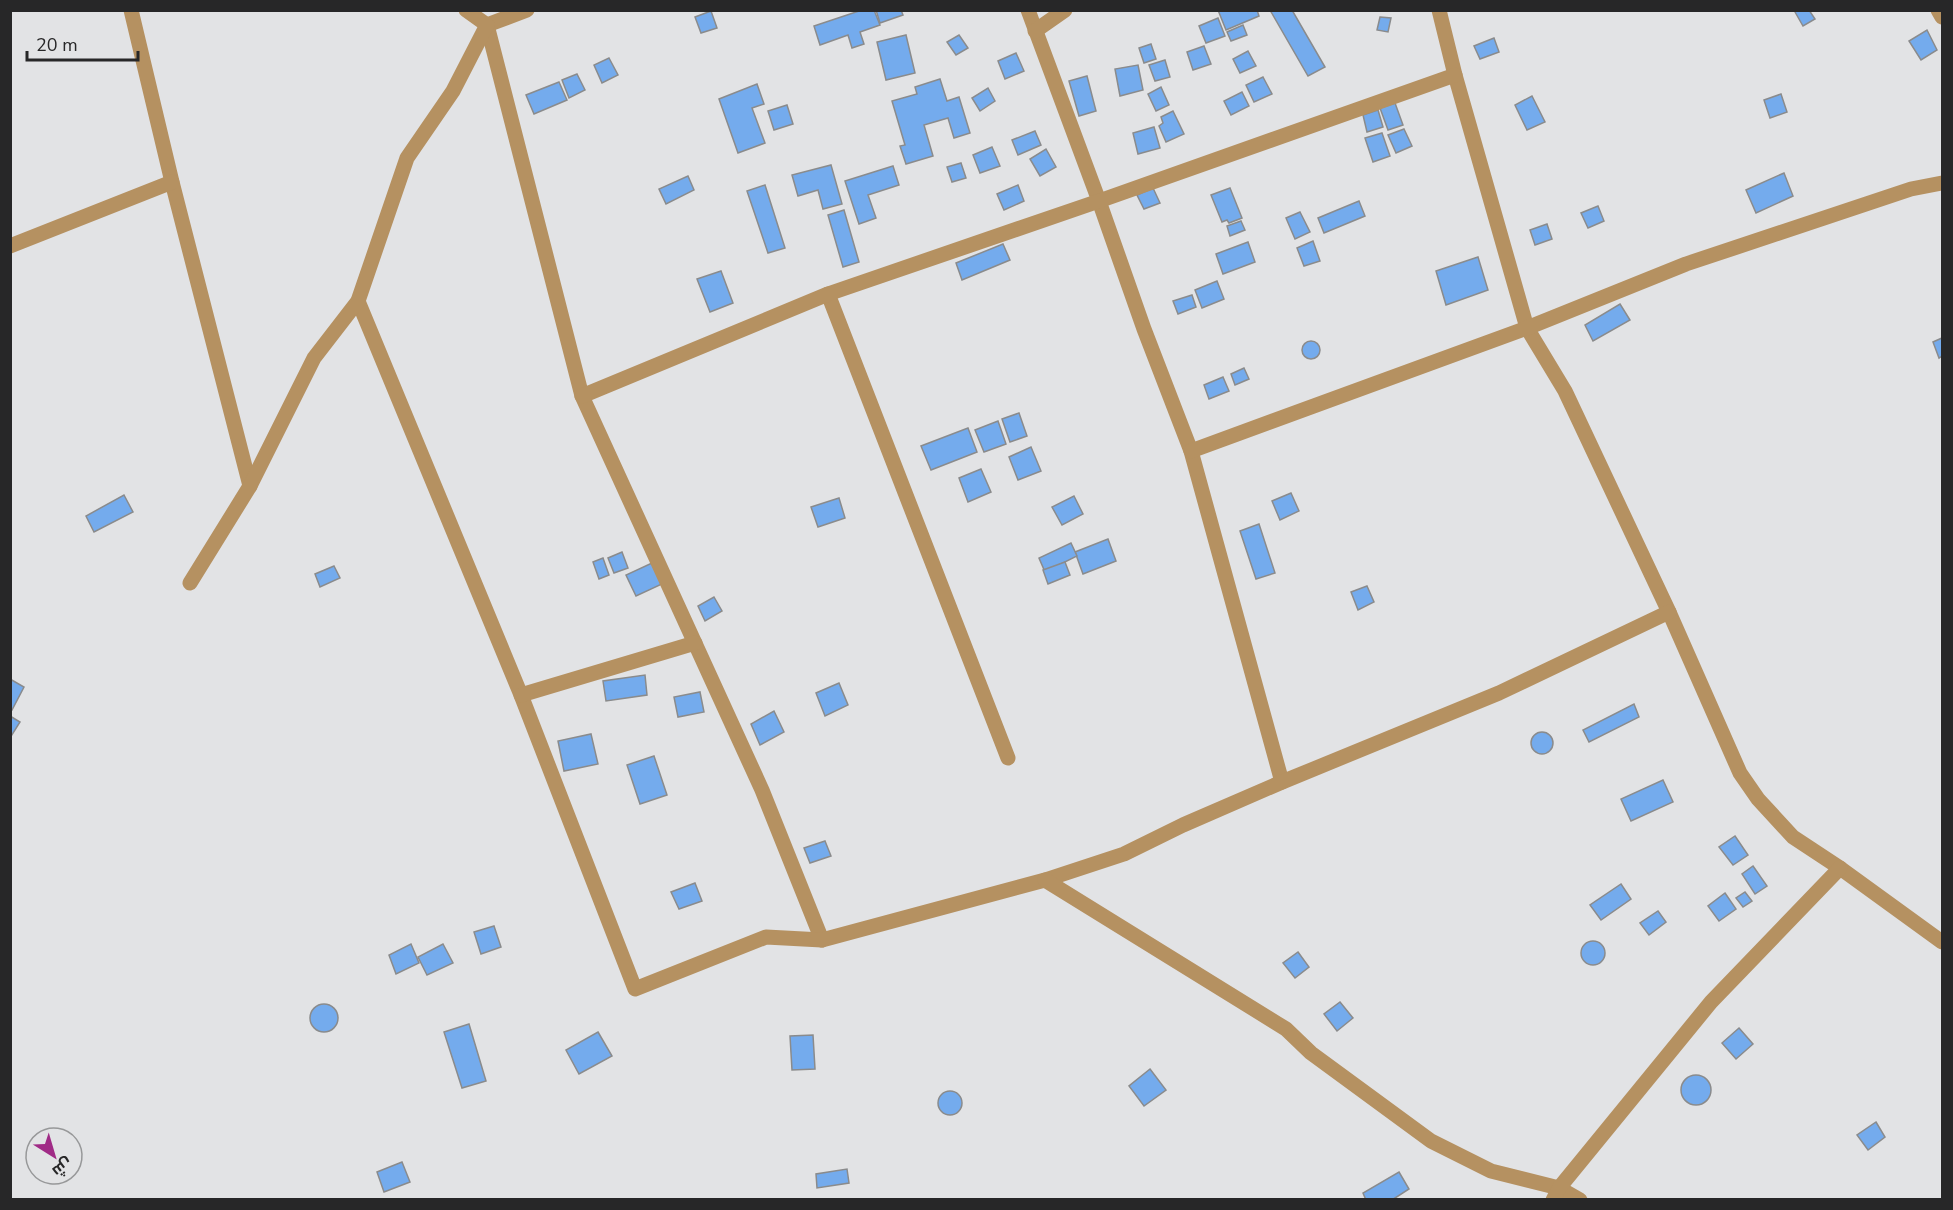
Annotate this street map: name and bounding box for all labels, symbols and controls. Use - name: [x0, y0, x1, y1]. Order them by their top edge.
- scale bar: [27, 24, 138, 62]
- text: 20 m: [36, 33, 78, 57]
- north arrow: [24, 1126, 84, 1186]
- text: ش: [48, 1152, 77, 1182]

